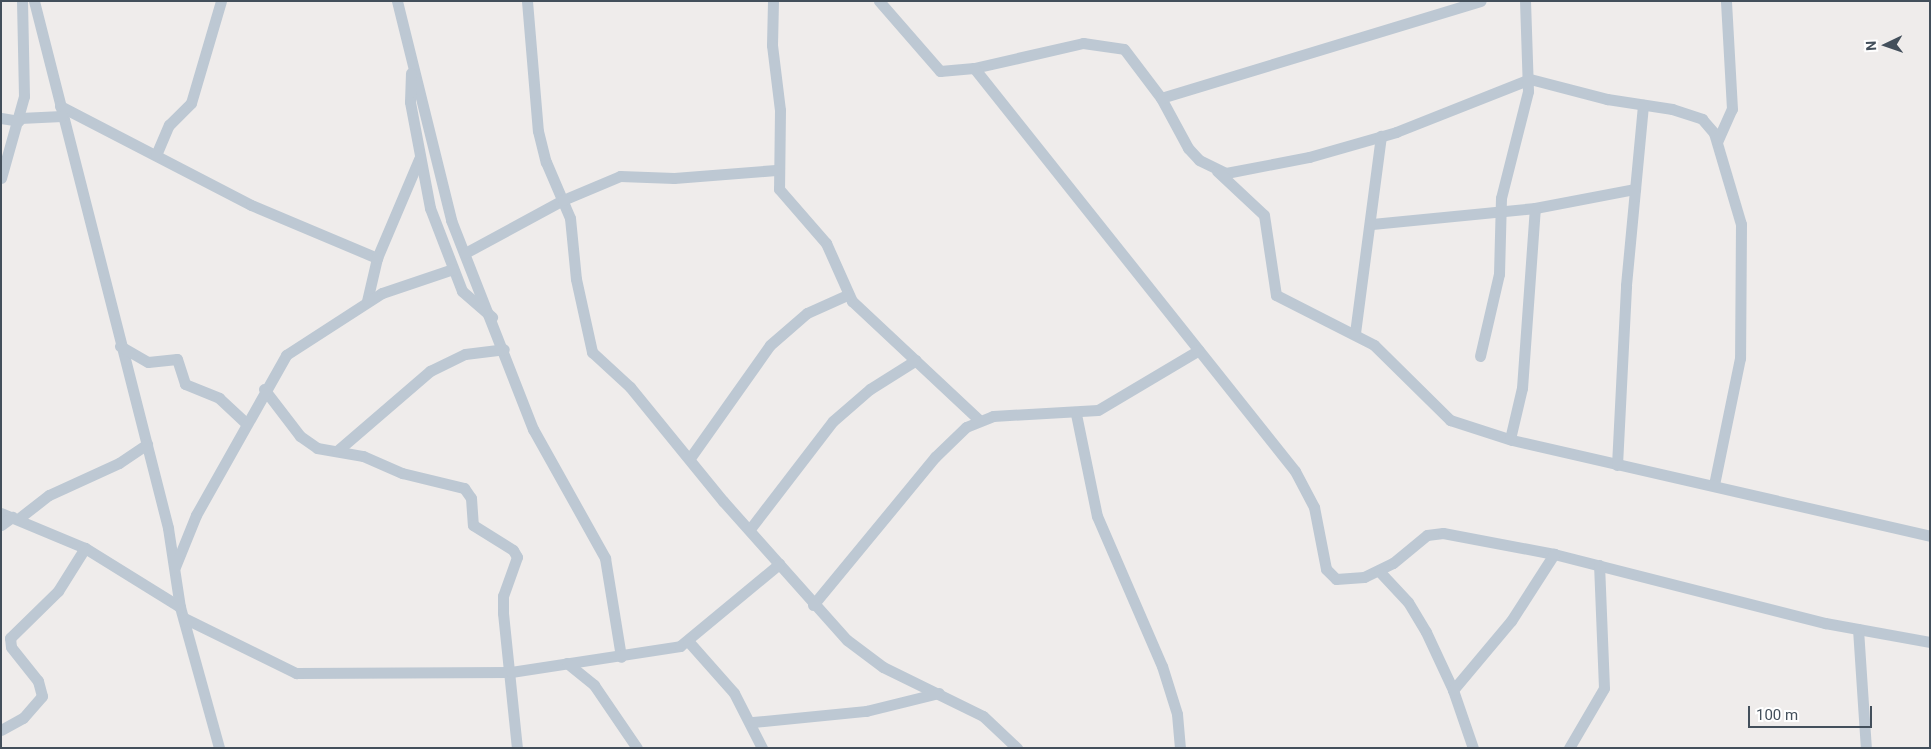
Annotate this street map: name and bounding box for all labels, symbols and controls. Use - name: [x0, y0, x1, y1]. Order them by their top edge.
- north arrow: [1861, 20, 1911, 70]
- text: N: [1863, 40, 1879, 51]
- scale bar: [1751, 696, 1875, 728]
- text: 100 m: [1756, 706, 1798, 724]

